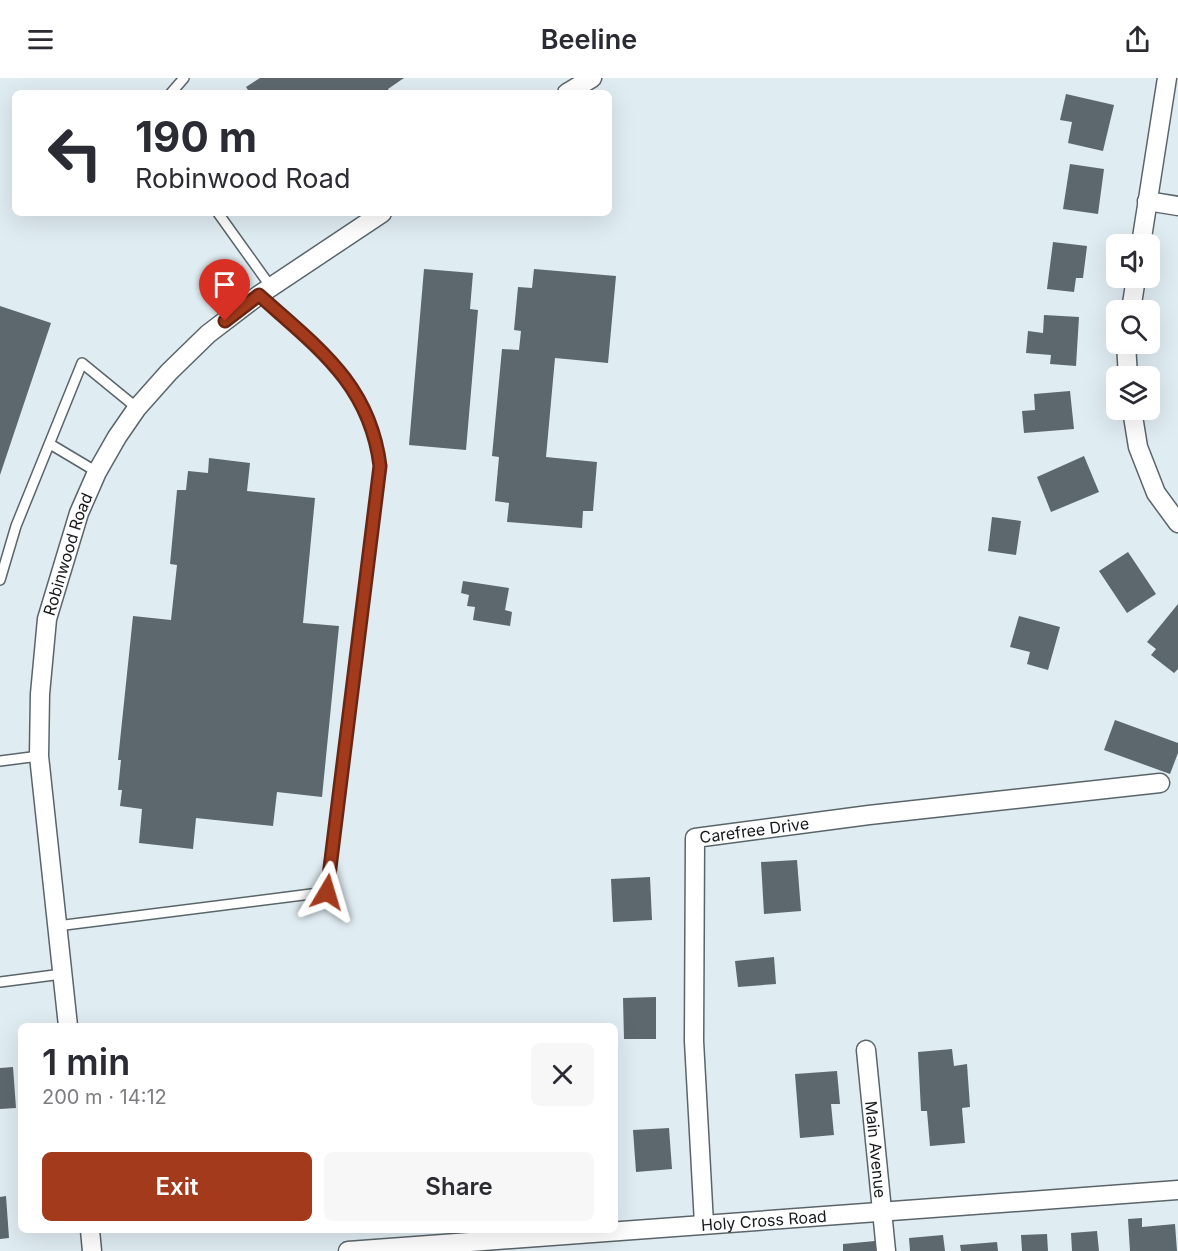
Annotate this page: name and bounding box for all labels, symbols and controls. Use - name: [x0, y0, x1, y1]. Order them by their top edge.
- icon: menu: [24, 23, 57, 56]
- text: Beeline: [541, 23, 637, 56]
- icon: share: [1121, 23, 1154, 56]
- text: 190 m: [135, 111, 257, 162]
- icon: left: [36, 114, 114, 192]
- text: Robinwood Road: [135, 162, 350, 195]
- map controls: [1106, 234, 1160, 420]
- button: sound: [1106, 234, 1160, 288]
- pin: [199, 259, 250, 321]
- icon: arrive: [208, 268, 241, 301]
- button: search: [1106, 300, 1160, 354]
- button: layers: [1106, 366, 1160, 420]
- street label: Robinwood Road: [39, 490, 97, 618]
- street label: Carefree Drive: [698, 813, 810, 847]
- position arrow: [295, 860, 359, 924]
- text: 1 min: [42, 1040, 130, 1084]
- button: close: [531, 1043, 594, 1106]
- text: 200 m · 14:12: [42, 1085, 167, 1109]
- street label: Main Avenue: [861, 1100, 891, 1199]
- button: Exit: [42, 1152, 312, 1221]
- button: Share: [324, 1152, 594, 1221]
- street label: Holy Cross Road: [700, 1206, 827, 1235]

